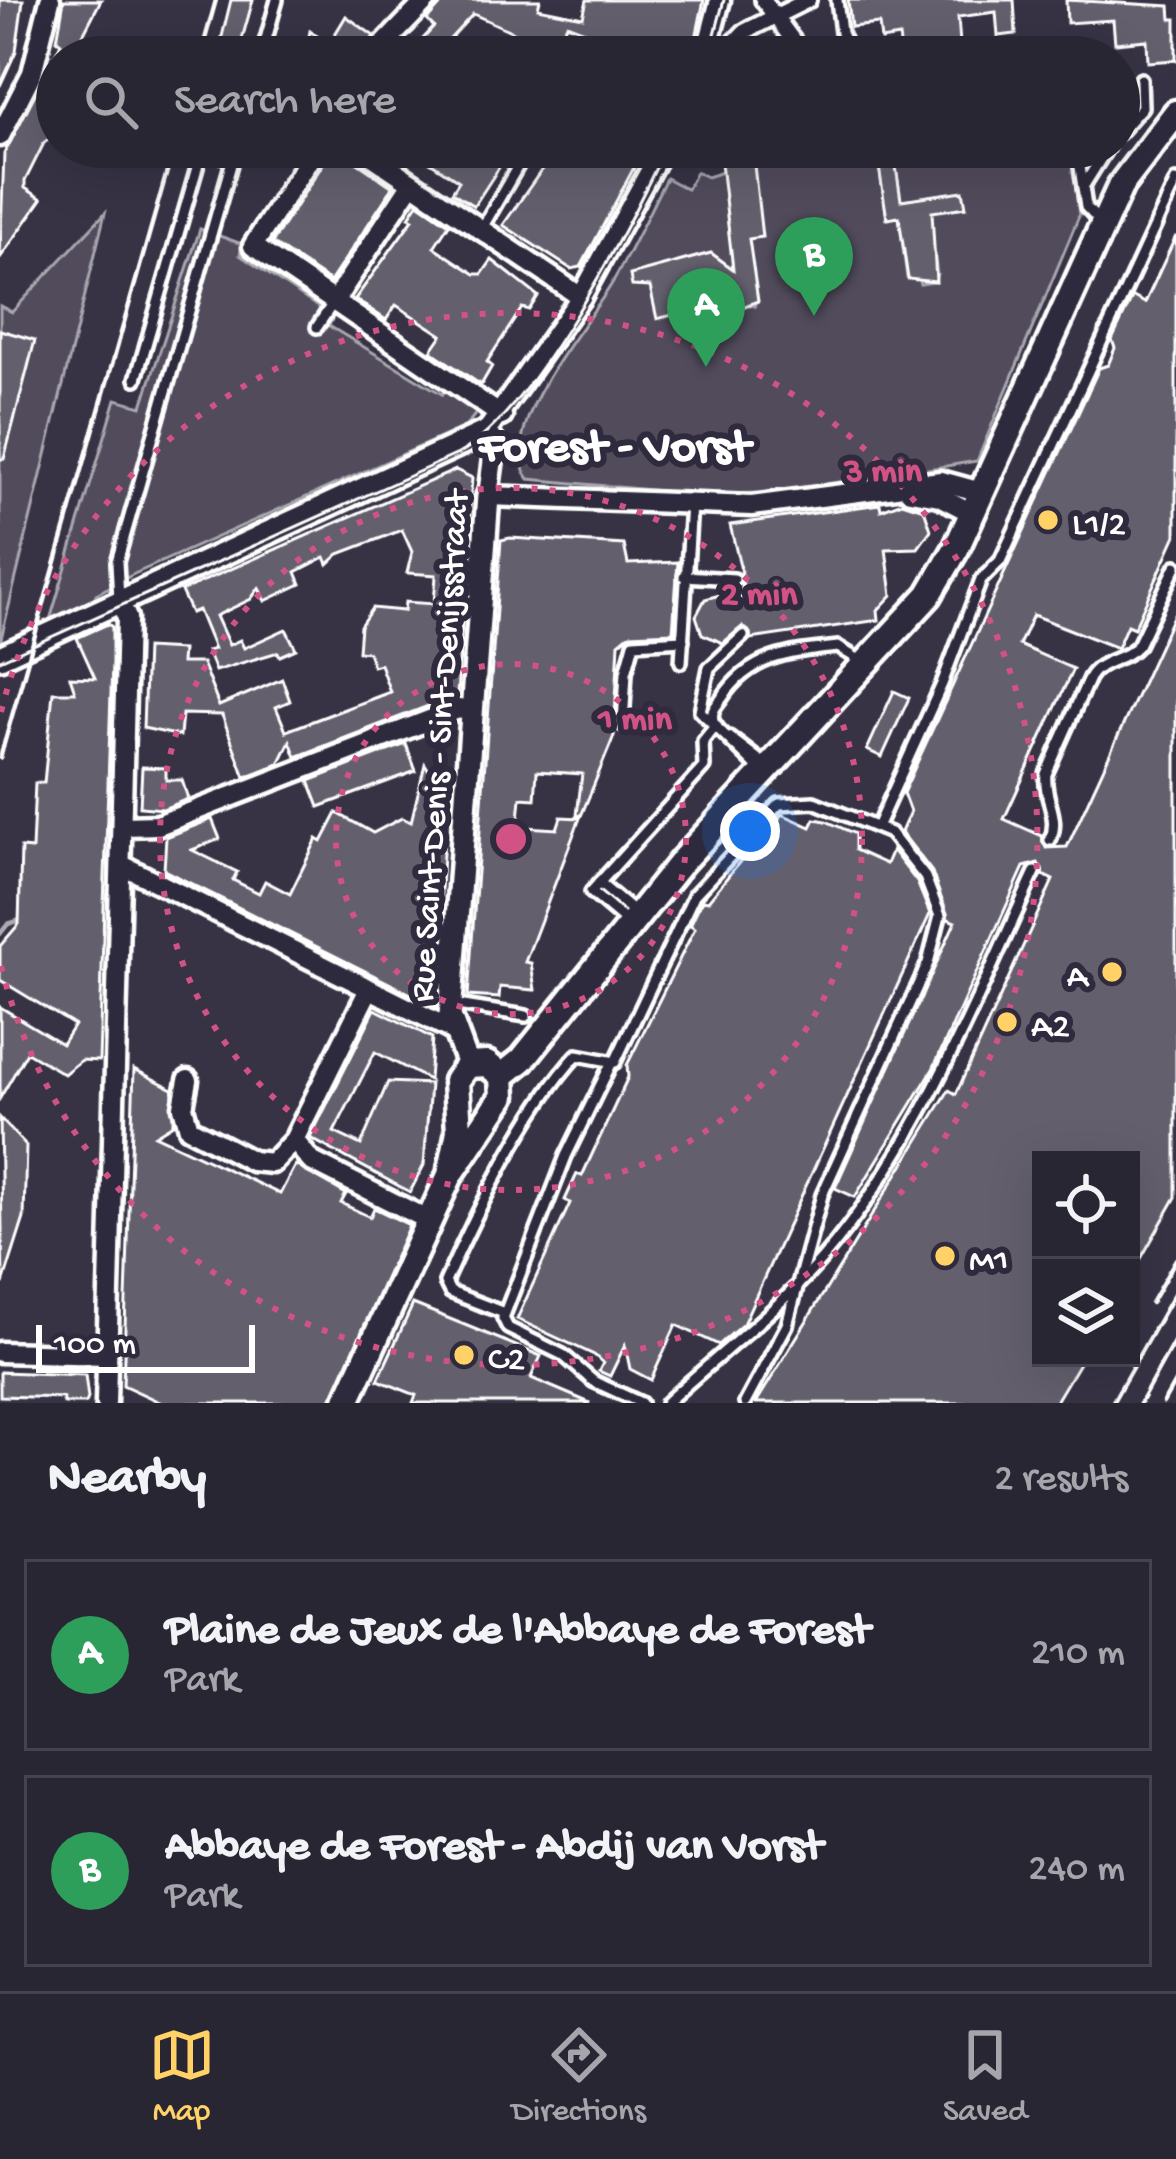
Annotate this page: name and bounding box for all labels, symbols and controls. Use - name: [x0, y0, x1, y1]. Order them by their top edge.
- search box: [36, 36, 1140, 168]
- icon: search: [78, 69, 144, 135]
- text: Search here: [174, 76, 396, 129]
- pin: B: [775, 217, 853, 316]
- pin: A: [667, 268, 745, 367]
- district label: Forest - Vorst: [476, 422, 755, 479]
- text: 3 min: [843, 452, 923, 495]
- street label: Rue Saint-Denis - Sint-Denijsstraat: [403, 486, 482, 1004]
- place label: L1/2: [1072, 505, 1126, 548]
- marker: L1/2: [1035, 507, 1061, 533]
- text: 2 min: [721, 575, 798, 618]
- text: 1 min: [596, 700, 673, 743]
- your location: [720, 801, 780, 861]
- centre of rings: [490, 818, 532, 860]
- place label: A: [1067, 957, 1090, 1000]
- marker: A: [1099, 959, 1125, 985]
- place label: A2: [1031, 1007, 1070, 1050]
- marker: A2: [994, 1009, 1020, 1035]
- map controls: [1032, 1151, 1140, 1367]
- button: locate: [1032, 1151, 1140, 1259]
- place label: M1: [969, 1241, 1009, 1284]
- marker: M1: [932, 1243, 958, 1269]
- button: layers: [1032, 1259, 1140, 1367]
- scale bar: [36, 1319, 255, 1372]
- text: 100 m: [54, 1327, 136, 1365]
- place label: C2: [488, 1340, 525, 1383]
- marker: C2: [451, 1342, 477, 1368]
- text: Nearby: [48, 1451, 206, 1511]
- text: 2 results: [994, 1458, 1128, 1504]
- text: Plaine de Jeux de l'Abbaye de Forest: [165, 1606, 870, 1659]
- text: A: [78, 1632, 102, 1678]
- text: 210 m: [1031, 1632, 1125, 1678]
- text: Park: [165, 1659, 239, 1705]
- text: Abbaye de Forest - Abdij van Vorst: [165, 1822, 823, 1875]
- text: B: [80, 1848, 100, 1894]
- text: 240 m: [1028, 1848, 1125, 1894]
- text: Park: [165, 1875, 239, 1921]
- tab: Map: [149, 2022, 215, 2132]
- tab: Directions: [512, 2022, 646, 2132]
- tab: Saved: [943, 2022, 1027, 2132]

